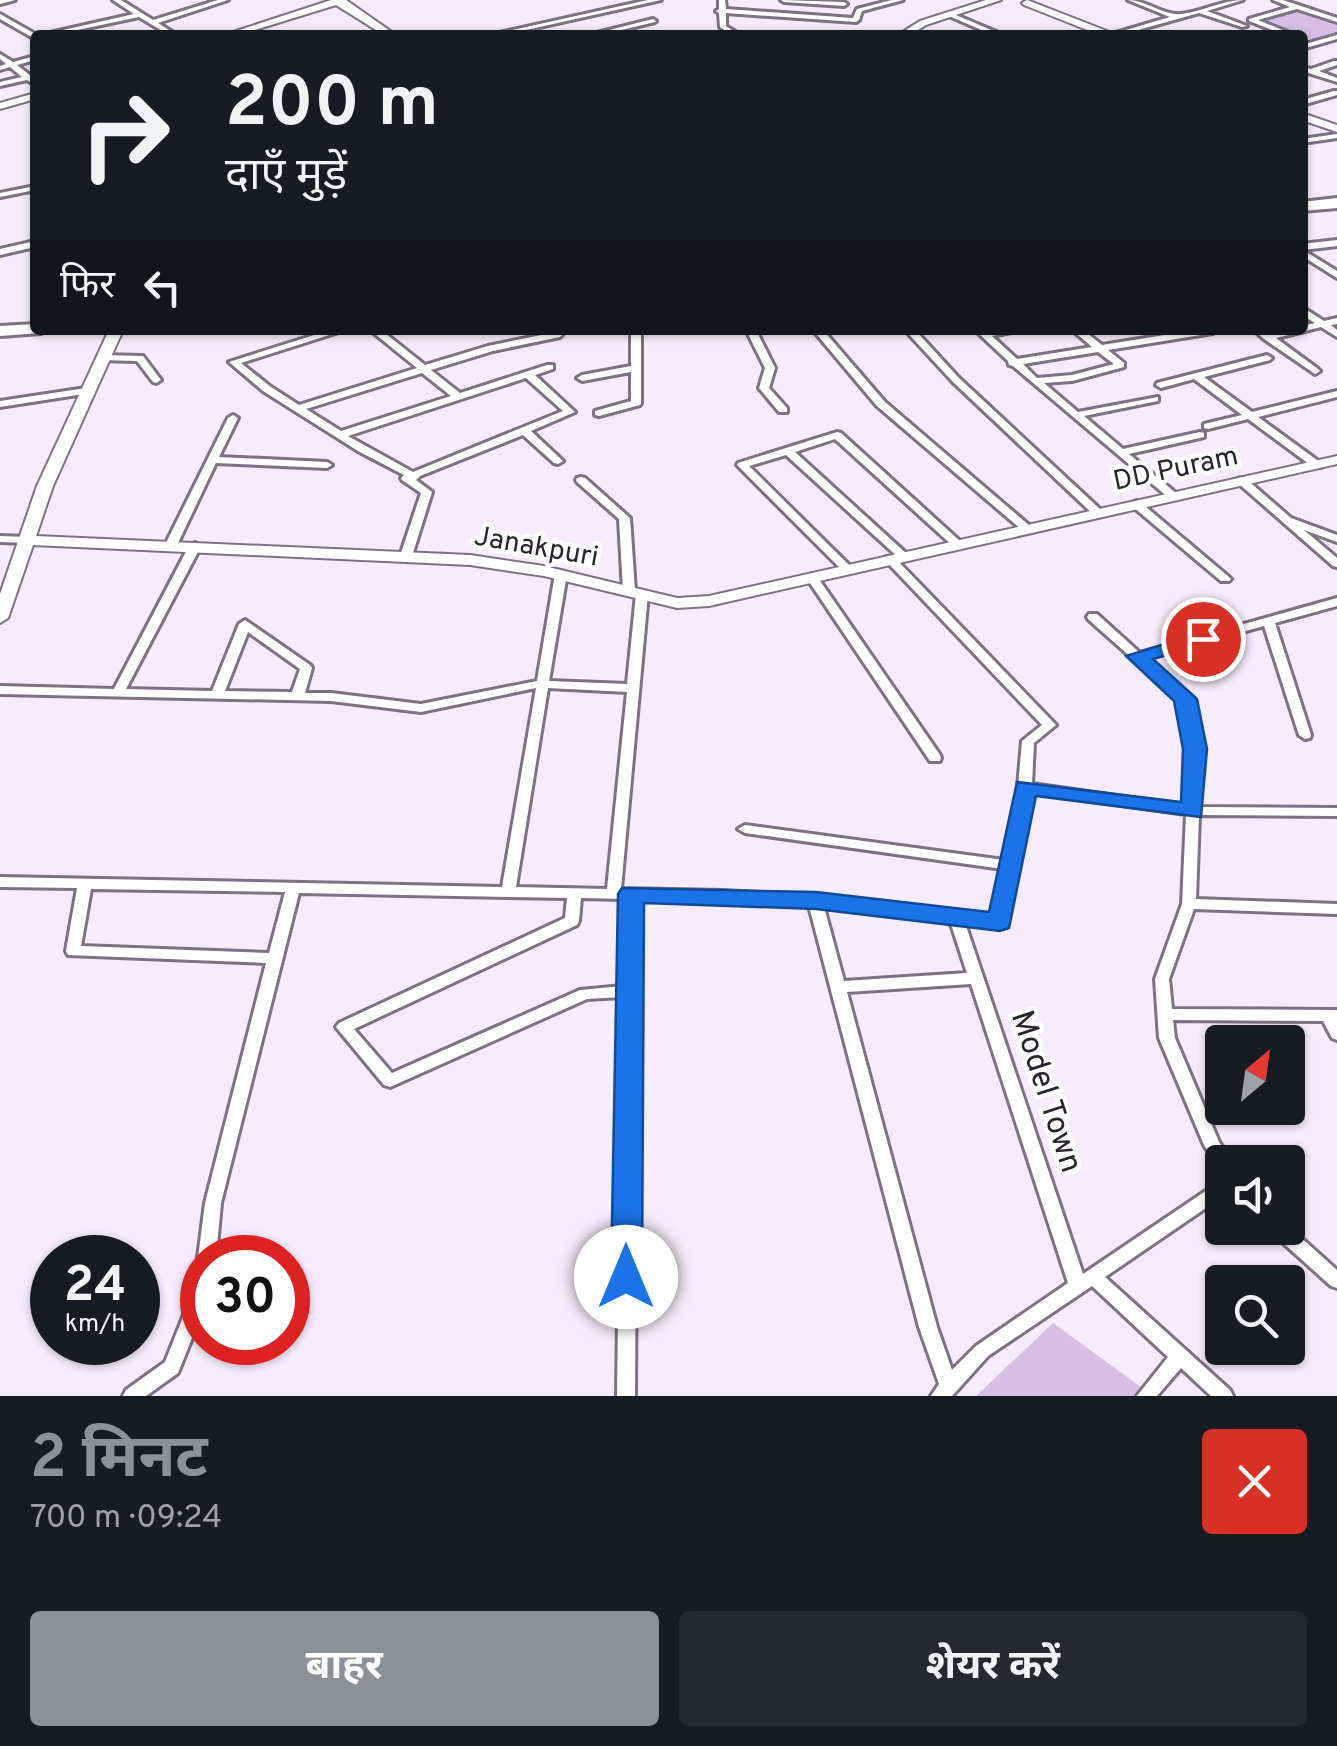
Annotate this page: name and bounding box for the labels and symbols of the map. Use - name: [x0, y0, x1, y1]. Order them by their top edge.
- street label: DD Puram: [1110, 439, 1242, 501]
- street label: Janakpuri: [471, 519, 601, 577]
- pin: [1161, 597, 1246, 682]
- street label: Model Town: [1000, 1006, 1090, 1178]
- north arrow: [1205, 1025, 1305, 1125]
- position arrow: [574, 1225, 678, 1329]
- speed limit sign: 30: [180, 1235, 310, 1365]

